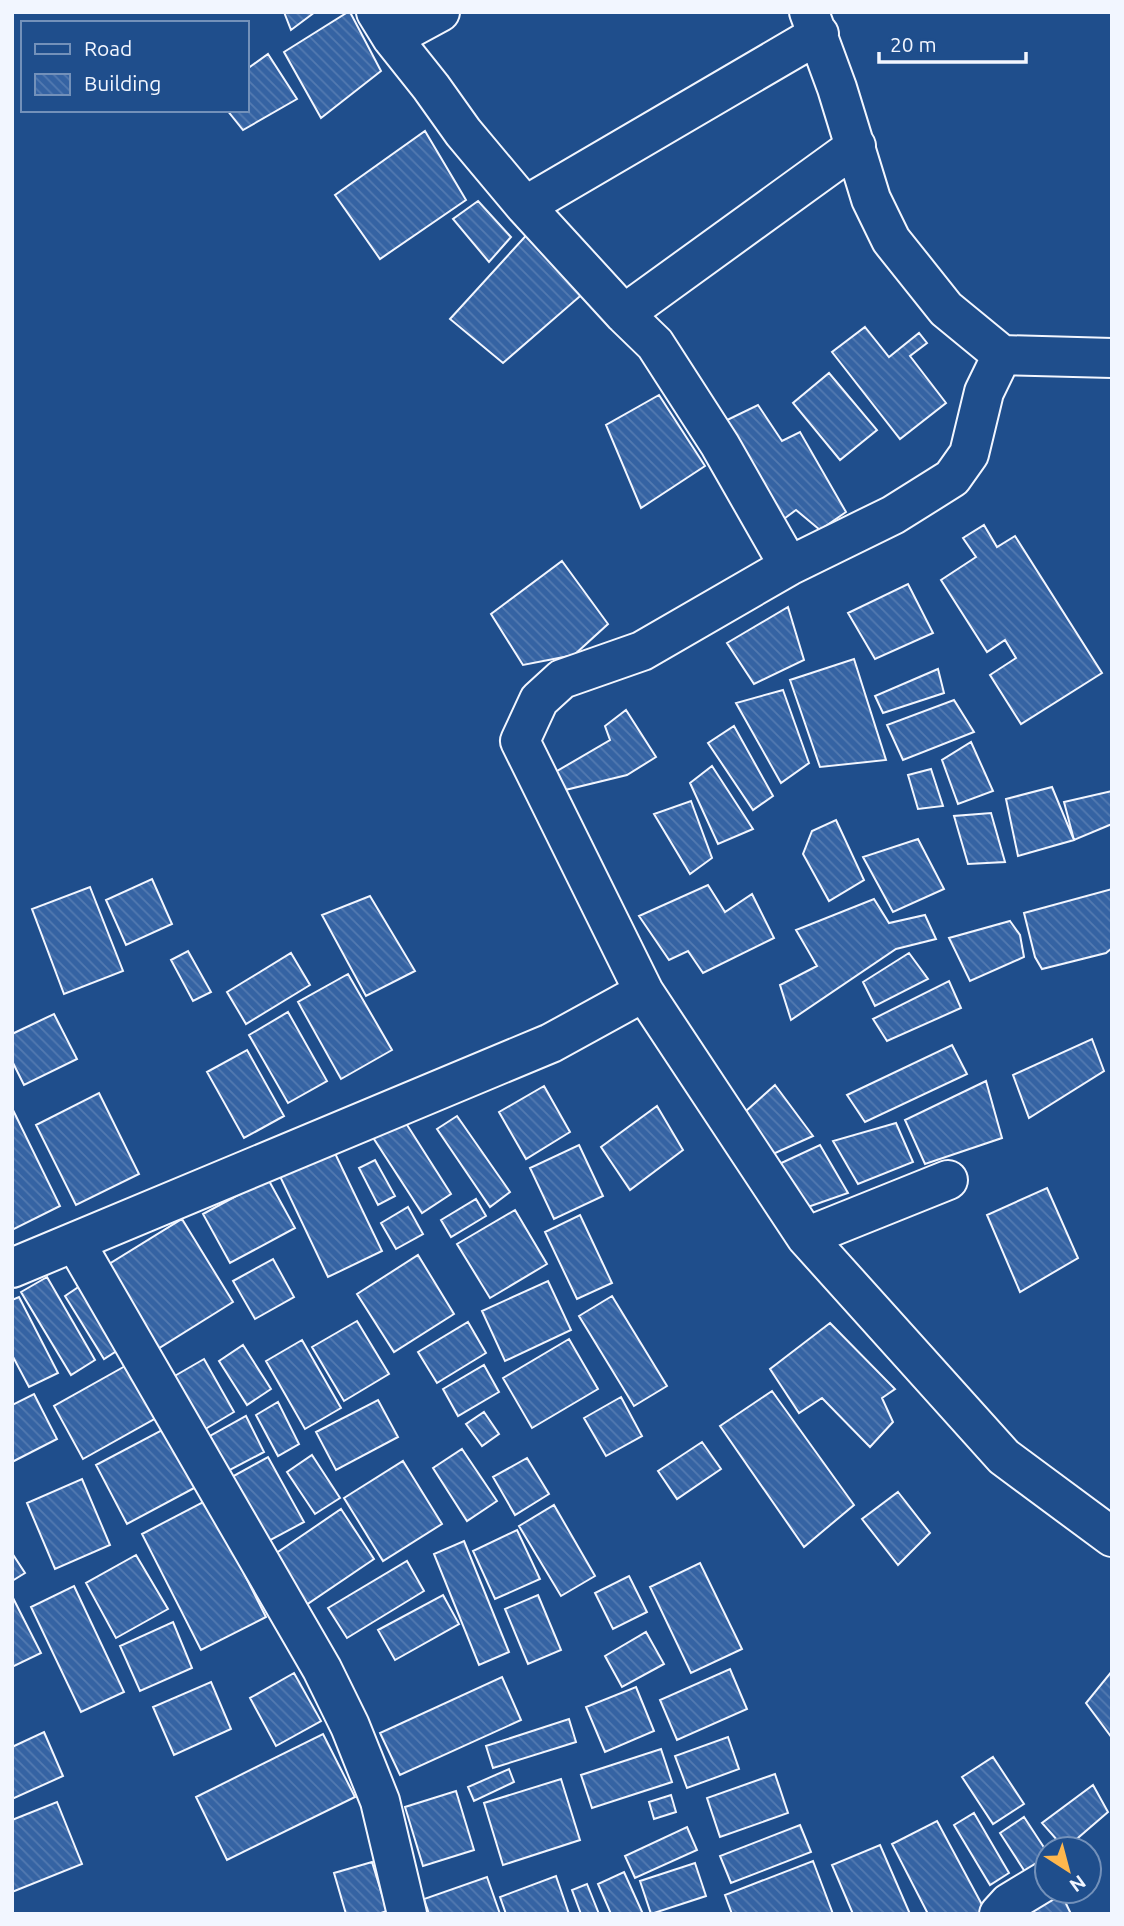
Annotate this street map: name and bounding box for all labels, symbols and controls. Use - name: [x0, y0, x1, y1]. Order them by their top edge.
- legend: [21, 21, 248, 112]
- scale bar: [879, 21, 1026, 65]
- text: 20 m: [890, 32, 937, 56]
- text: Road: [84, 36, 132, 60]
- text: Building: [84, 71, 161, 95]
- north arrow: [1033, 1835, 1103, 1905]
- text: N: [1066, 1871, 1090, 1897]

